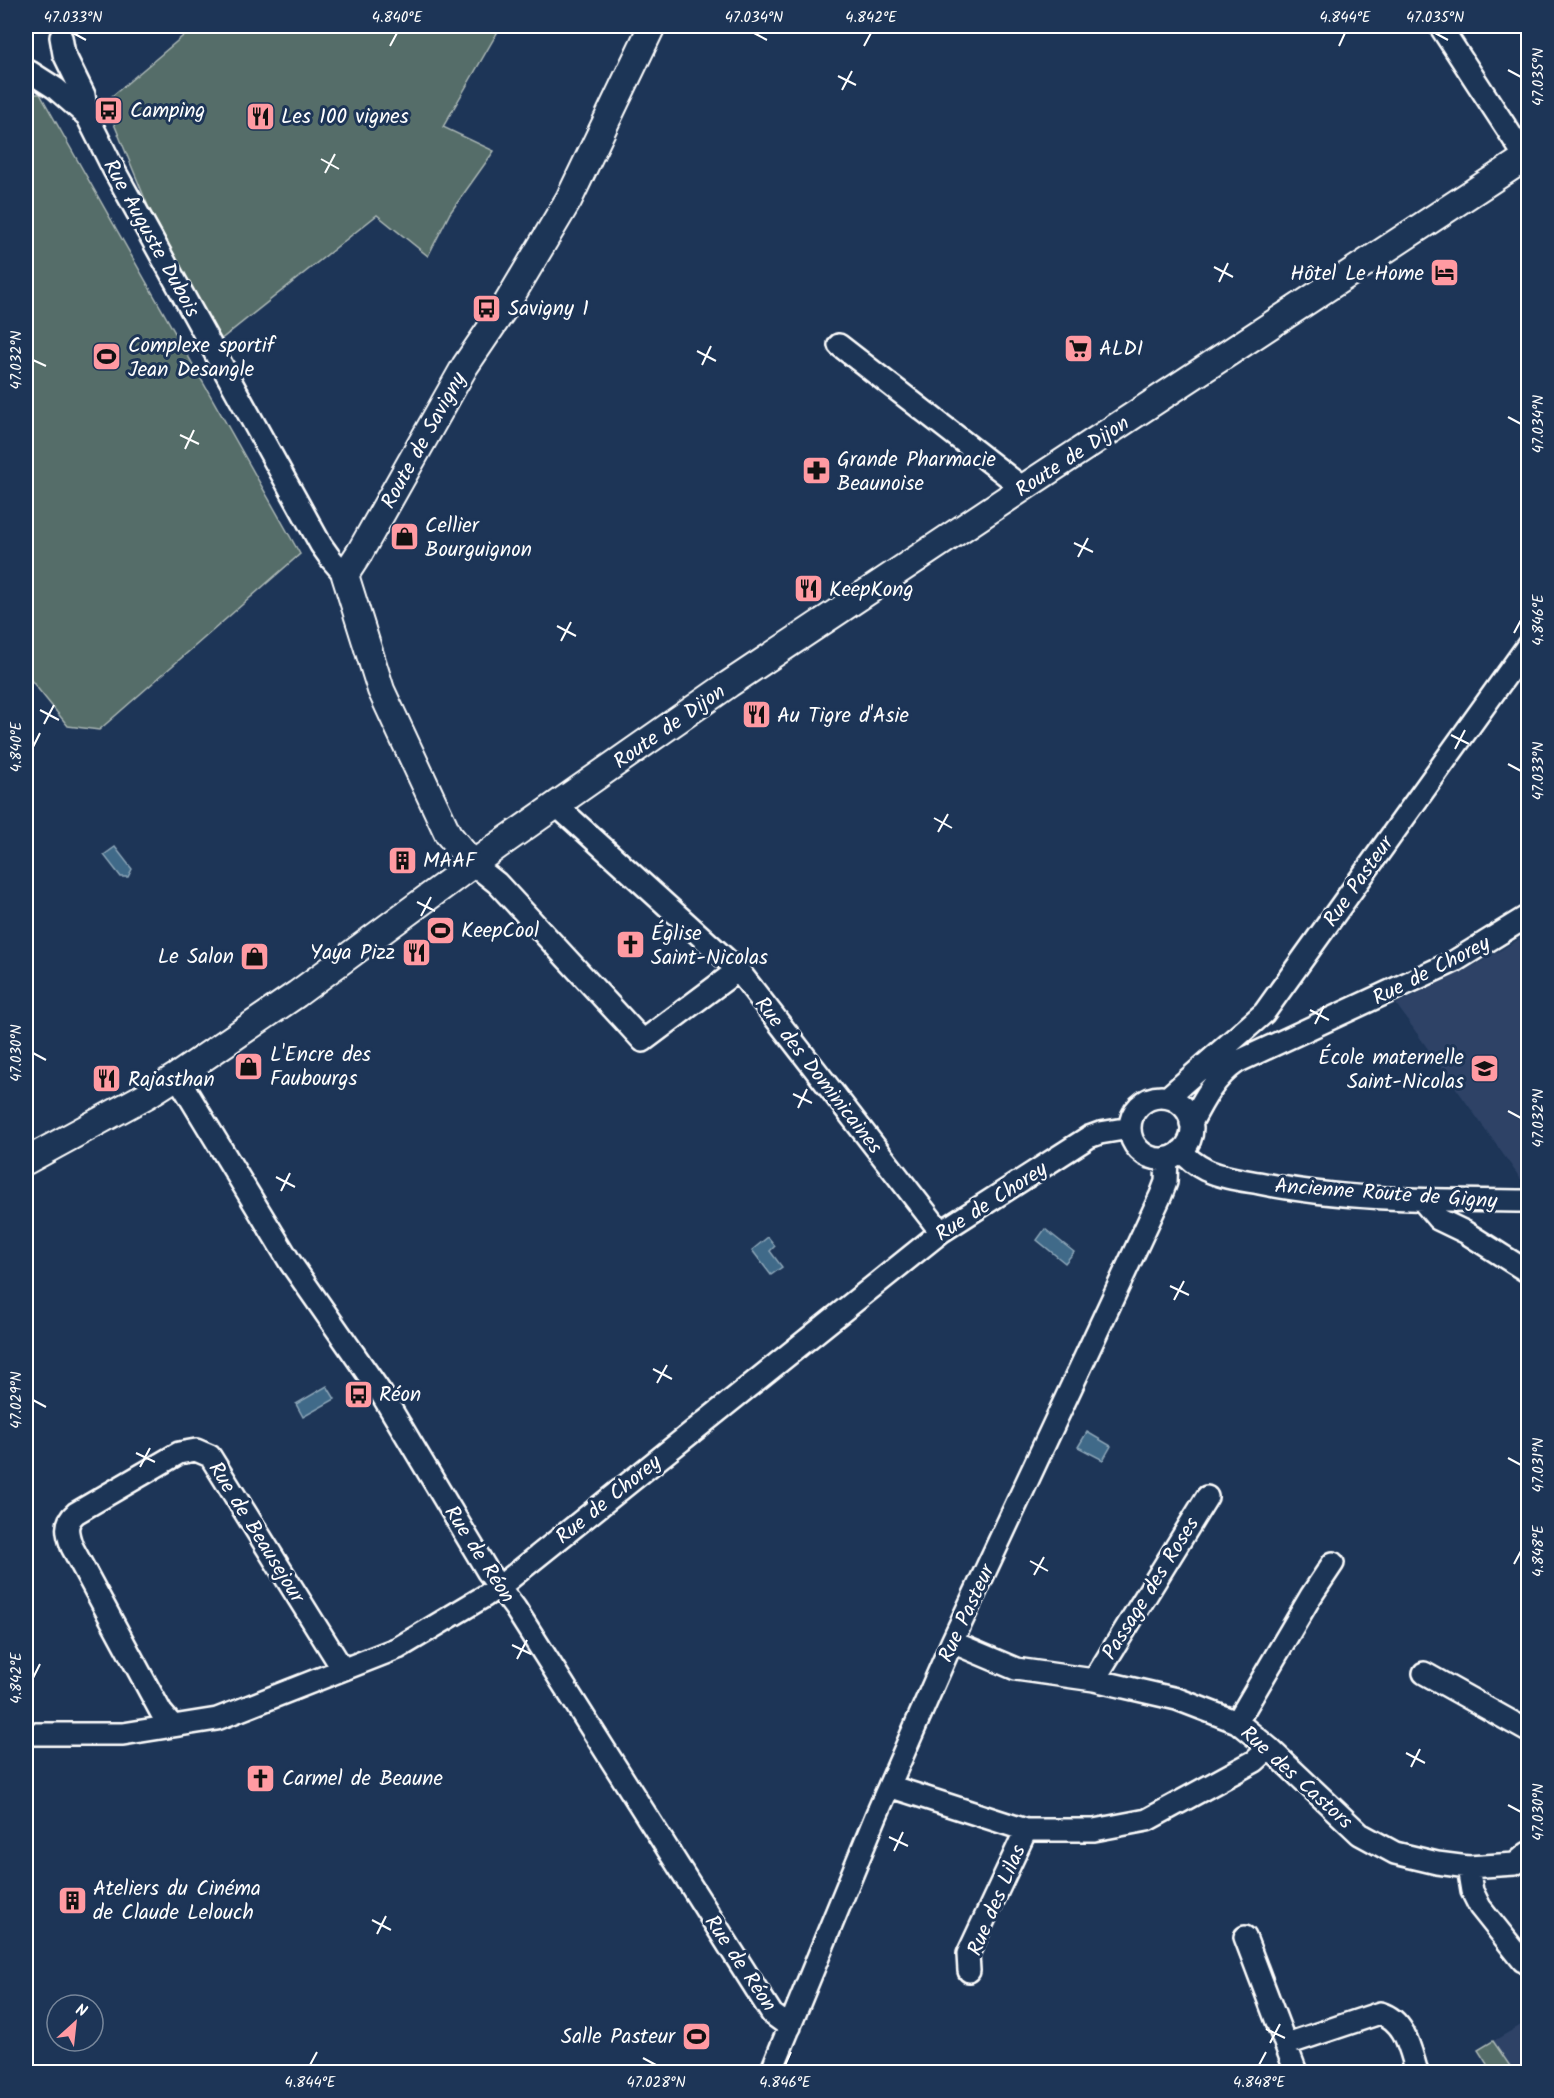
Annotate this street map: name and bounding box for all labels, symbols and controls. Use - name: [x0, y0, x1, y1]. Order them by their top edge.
- text: 47.033°N: [44, 6, 102, 30]
- text: 4.840°E: [372, 6, 423, 30]
- text: 47.034°N: [725, 6, 783, 30]
- text: 4.842°E: [845, 6, 898, 30]
- text: 4.844°E: [1319, 6, 1372, 30]
- text: 47.035°N: [1406, 6, 1464, 30]
- text: 47.035°N: [1527, 48, 1551, 106]
- bus stop icon: Camping: [93, 94, 125, 126]
- place label: Camping: [130, 95, 205, 128]
- restaurant icon: Les 100 vignes: [244, 100, 276, 132]
- place label: Les 100 vignes: [281, 101, 409, 134]
- street label: Rue Auguste Dubois: [94, 154, 208, 324]
- hotel icon: Hôtel Le Home: [1429, 257, 1461, 289]
- place label: Hôtel Le Home: [1290, 258, 1425, 291]
- bus stop icon: Savigny 1: [471, 292, 503, 324]
- place label: Savigny 1: [508, 293, 589, 326]
- place label: Complexe sportif Jean Desangle: [128, 330, 277, 387]
- text: 47.032°N: [5, 331, 29, 389]
- supermarket icon: ALDI: [1062, 332, 1094, 364]
- place label: ALDI: [1099, 333, 1143, 366]
- sports icon: Complexe sportif Jean Desangle: [91, 341, 123, 373]
- street label: Route de Savigny: [373, 366, 476, 515]
- text: 47.034°N: [1527, 395, 1551, 453]
- street label: Route de Dijon: [1009, 408, 1137, 507]
- place label: Grande Pharmacie Beaunoise: [837, 444, 997, 501]
- pharmacy icon: Grande Pharmacie Beaunoise: [800, 455, 832, 487]
- place label: Cellier Bourguignon: [425, 510, 532, 567]
- shop icon: Cellier Bourguignon: [388, 521, 420, 553]
- restaurant icon: KeepKong: [792, 573, 824, 605]
- place label: KeepKong: [829, 574, 913, 607]
- text: 4.846°E: [1527, 593, 1551, 646]
- street label: Route de Dijon: [607, 676, 733, 778]
- restaurant icon: Au Tigre d'Asie: [740, 699, 772, 731]
- place label: Au Tigre d'Asie: [777, 700, 910, 733]
- text: 4.840°E: [5, 721, 29, 772]
- text: 47.033°N: [1527, 742, 1551, 800]
- street label: Rue Pasteur: [1316, 829, 1403, 934]
- building icon: MAAF: [386, 844, 418, 876]
- place label: MAAF: [423, 845, 478, 878]
- sports icon: KeepCool: [424, 914, 456, 946]
- place label: KeepCool: [461, 915, 539, 948]
- place label: Église Saint-Nicolas: [651, 918, 768, 975]
- street label: Rue de Chorey: [1367, 927, 1496, 1015]
- church icon: Église Saint-Nicolas: [614, 929, 646, 961]
- restaurant icon: Yaya Pizz: [400, 936, 432, 968]
- place label: Yaya Pizz: [310, 937, 395, 970]
- shop icon: Le Salon: [239, 940, 271, 972]
- place label: Le Salon: [158, 941, 234, 974]
- street label: Rue des Dominicaines: [746, 990, 890, 1162]
- text: 47.030°N: [5, 1024, 29, 1082]
- place label: L'Encre des Faubourgs: [270, 1039, 371, 1096]
- place label: École maternelle Saint-Nicolas: [1318, 1042, 1465, 1099]
- shop icon: L'Encre des Faubourgs: [233, 1050, 265, 1082]
- school or university icon: École maternelle Saint-Nicolas: [1469, 1053, 1501, 1085]
- restaurant icon: Rajasthan: [91, 1063, 123, 1095]
- place label: Rajasthan: [128, 1064, 215, 1097]
- text: 47.032°N: [1527, 1089, 1551, 1147]
- street label: Rue de Chorey: [929, 1153, 1055, 1251]
- street label: Ancienne Route de Gigny: [1273, 1170, 1498, 1219]
- text: 47.029°N: [5, 1371, 29, 1429]
- bus stop icon: Réon: [342, 1378, 374, 1410]
- place label: Réon: [379, 1379, 421, 1412]
- text: 47.031°N: [1527, 1438, 1551, 1492]
- street label: Rue de Chorey: [549, 1447, 669, 1553]
- street label: Rue de Beausejour: [199, 1455, 313, 1611]
- street label: Rue de Réon: [435, 1499, 523, 1610]
- street label: Passage des Roses: [1094, 1511, 1209, 1667]
- text: 4.848°E: [1527, 1524, 1551, 1577]
- street label: Rue Pasteur: [930, 1558, 1005, 1668]
- text: 4.842°E: [5, 1651, 29, 1704]
- street label: Rue des Castors: [1232, 1718, 1360, 1838]
- church icon: Carmel de Beaune: [245, 1762, 277, 1794]
- place label: Carmel de Beaune: [282, 1763, 443, 1796]
- text: 47.030°N: [1527, 1783, 1551, 1841]
- street label: Rue des Lilas: [959, 1840, 1036, 1961]
- place label: Ateliers du Cinéma de Claude Lelouch: [93, 1873, 261, 1930]
- building icon: Ateliers du Cinéma de Claude Lelouch: [56, 1884, 88, 1916]
- street label: Rue de Réon: [695, 1909, 784, 2019]
- north arrow: [45, 1993, 105, 2053]
- text: N: [71, 1998, 91, 2024]
- sports icon: Salle Pasteur: [680, 2020, 712, 2052]
- place label: Salle Pasteur: [561, 2021, 676, 2054]
- text: 4.844°E: [284, 2071, 337, 2095]
- text: 47.028°N: [626, 2071, 686, 2095]
- text: 4.846°E: [759, 2071, 812, 2095]
- text: 4.848°E: [1233, 2071, 1286, 2095]

